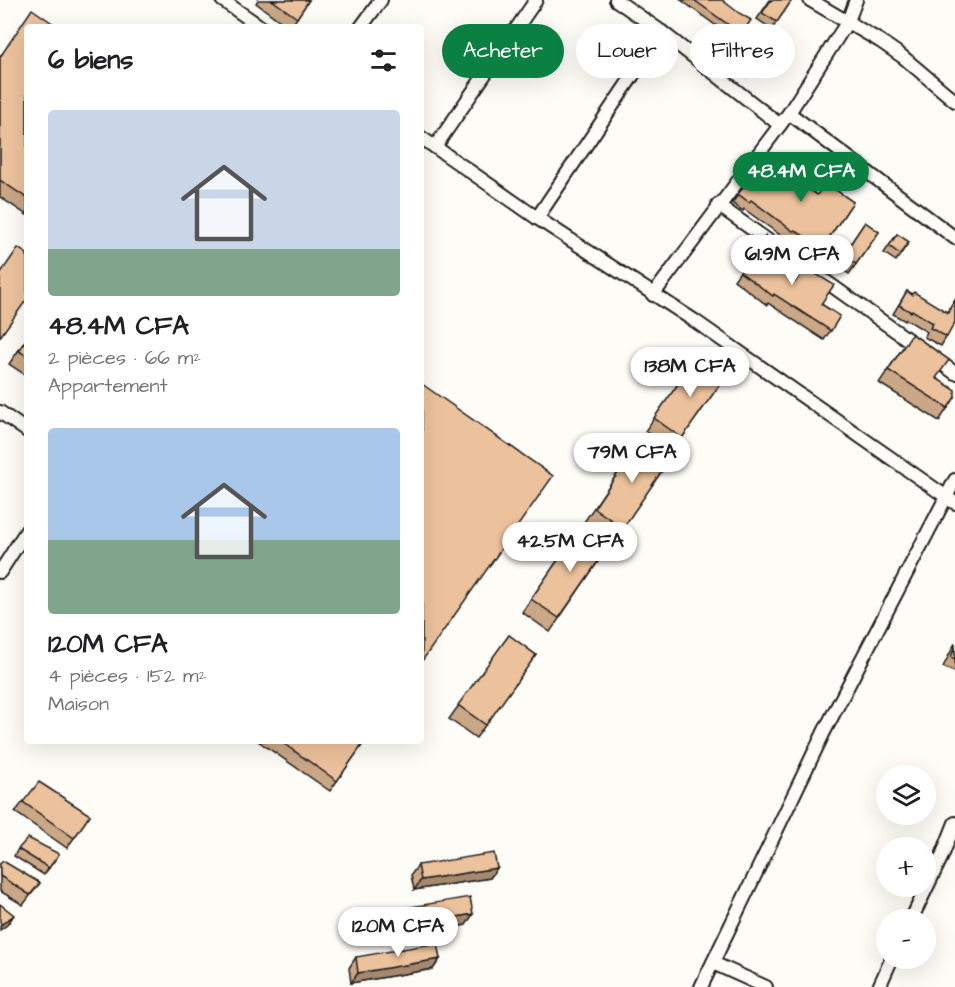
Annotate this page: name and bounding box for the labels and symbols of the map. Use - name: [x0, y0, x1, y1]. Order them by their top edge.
- pin: 48.4M CFA: [732, 152, 870, 203]
- pin: 61.9M CFA: [723, 235, 861, 286]
- pin: 138M CFA: [628, 347, 752, 398]
- pin: 79M CFA: [577, 433, 687, 484]
- pin: 42.5M CFA: [501, 522, 639, 573]
- pin: 120M CFA: [336, 907, 460, 958]

